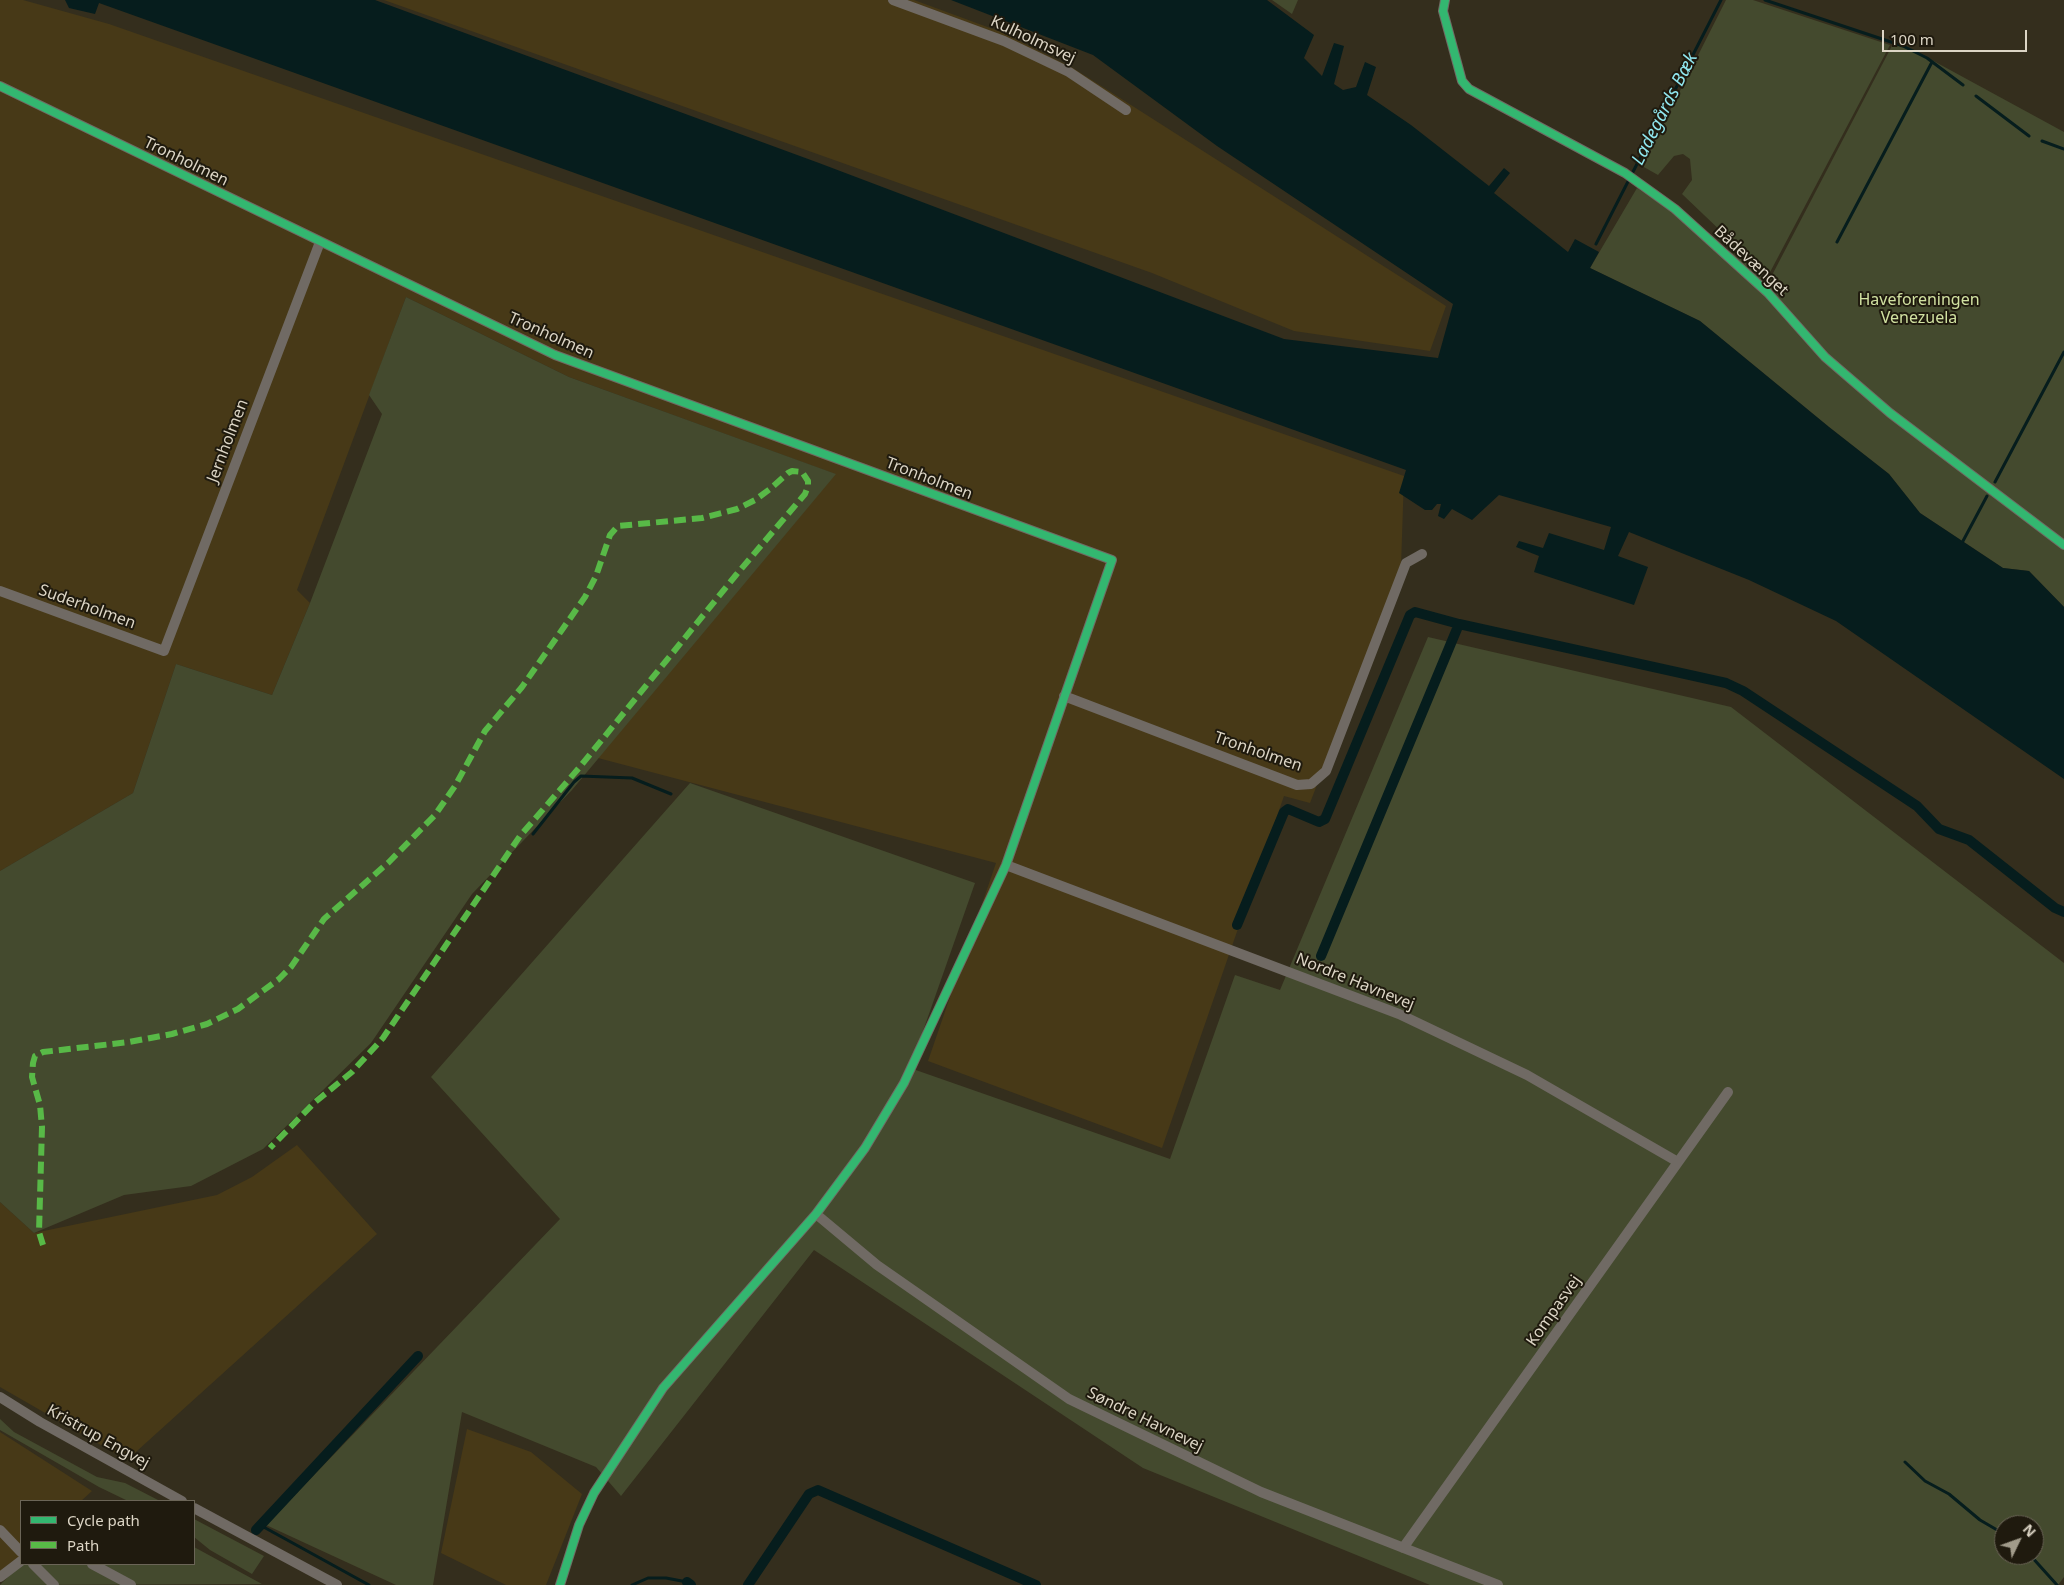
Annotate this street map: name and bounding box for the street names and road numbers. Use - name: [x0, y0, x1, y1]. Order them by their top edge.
- street label: Kulholmsvej: [987, 12, 1079, 68]
- street label: Tronholmen: [141, 133, 231, 191]
- street label: Bådevænget: [1710, 222, 1792, 300]
- street label: Tronholmen: [505, 309, 597, 363]
- street label: Jernholmen: [203, 397, 253, 485]
- street label: Tronholmen: [883, 454, 975, 504]
- street label: Suderholmen: [36, 581, 138, 633]
- street label: Tronholmen: [1212, 728, 1304, 776]
- street label: Nordre Havnevej: [1293, 949, 1417, 1015]
- street label: Kompasvej: [1523, 1272, 1585, 1350]
- street label: Søndre Havnevej: [1084, 1384, 1206, 1456]
- street label: Kristrup Engvej: [43, 1401, 153, 1473]

